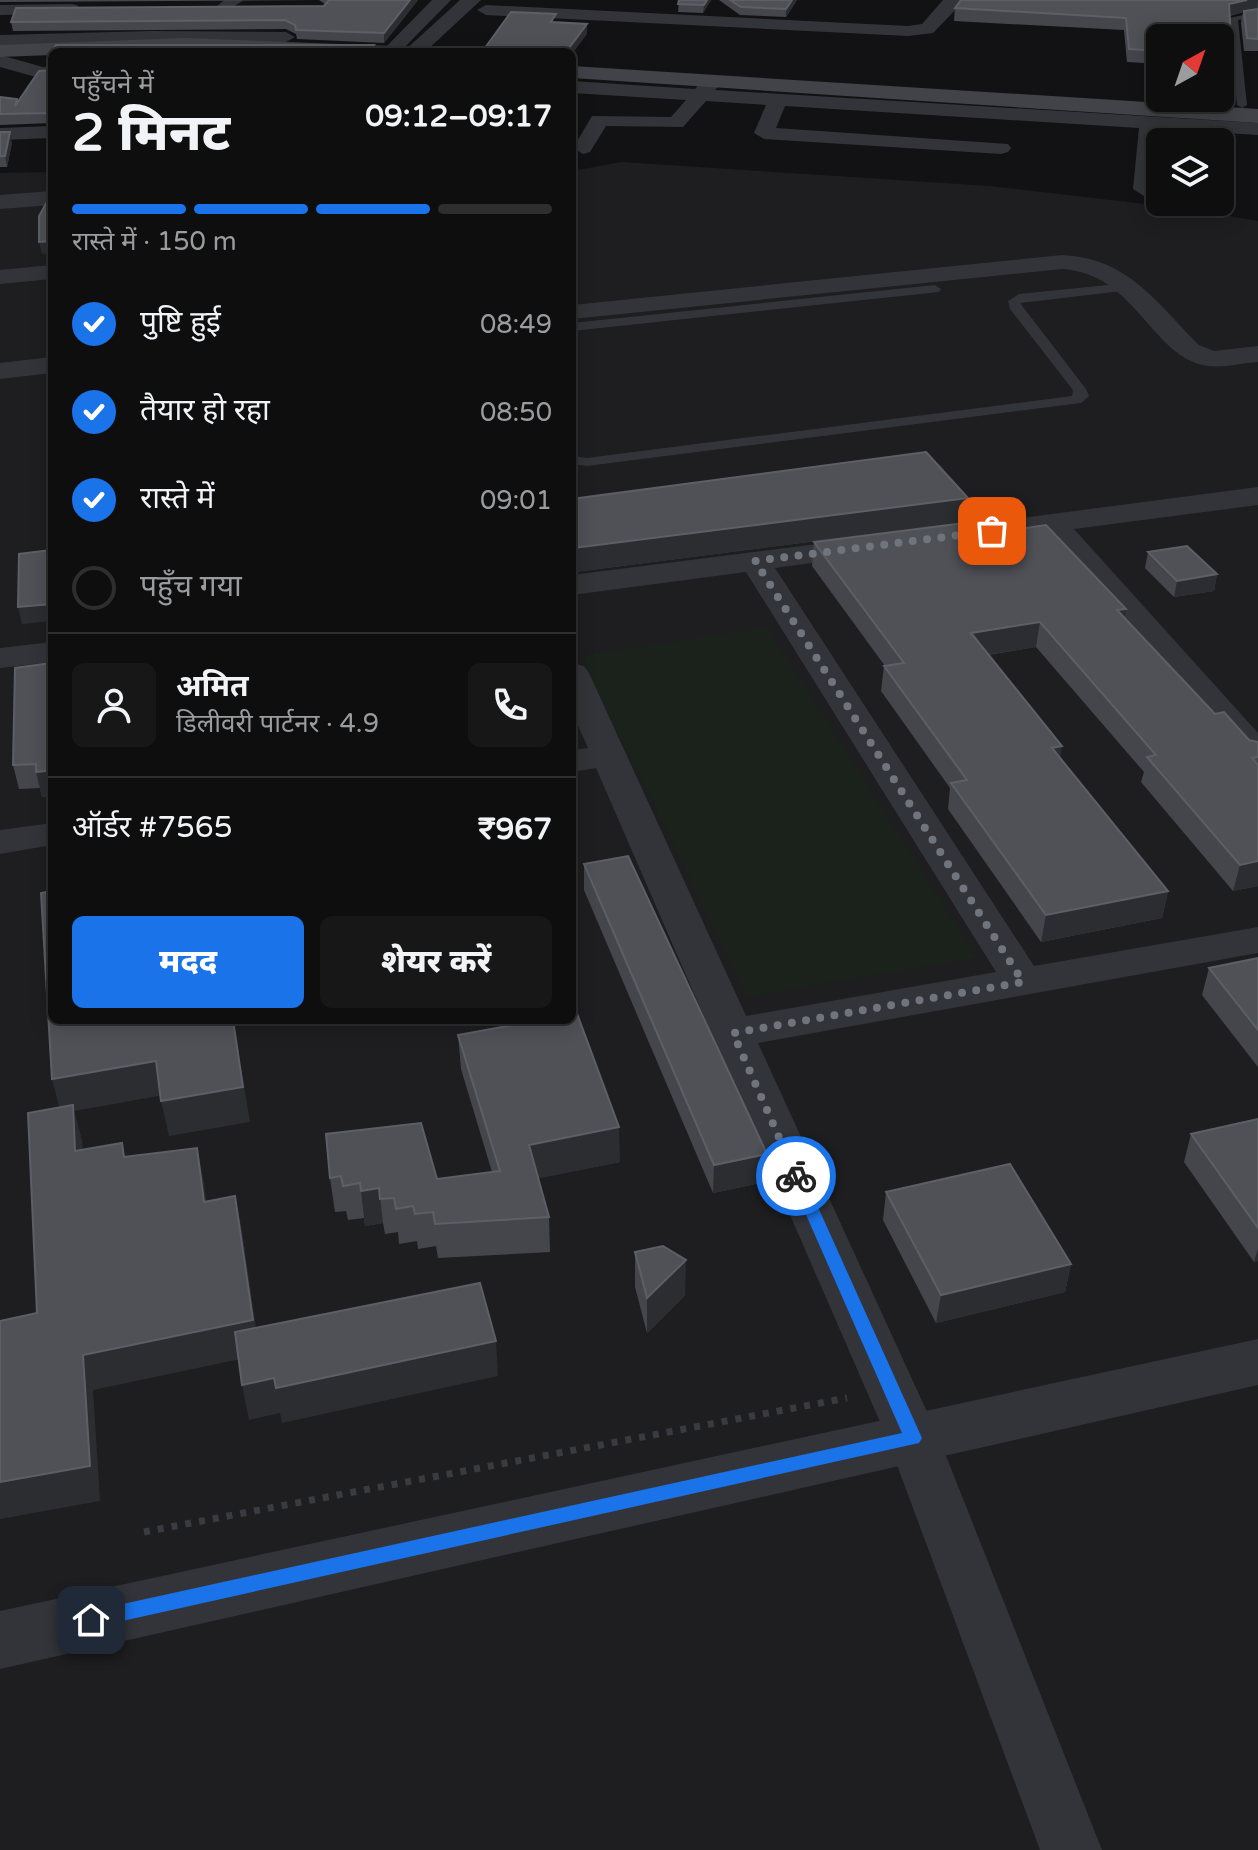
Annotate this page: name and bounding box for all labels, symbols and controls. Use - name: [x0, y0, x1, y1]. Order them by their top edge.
- north arrow: [1146, 24, 1234, 112]
- map controls: [1146, 24, 1234, 216]
- text: पहुँचने में: [72, 69, 154, 100]
- text: 09:12–09:17: [365, 98, 552, 135]
- text: 2 मिनट: [72, 102, 230, 165]
- button: layers: [1146, 128, 1234, 216]
- text: रास्ते में · 150 m: [72, 226, 237, 257]
- icon: check: [72, 302, 116, 346]
- text: पुष्टि हुई: [140, 304, 221, 341]
- text: 08:49: [480, 309, 552, 340]
- icon: check: [72, 390, 116, 434]
- text: तैयार हो रहा: [140, 392, 270, 429]
- text: 08:50: [480, 397, 552, 428]
- icon: check: [72, 478, 116, 522]
- text: रास्ते में: [140, 480, 215, 517]
- text: 09:01: [480, 485, 552, 516]
- pin: [958, 497, 1026, 565]
- icon: bag: [970, 509, 1014, 553]
- text: पहुँच गया: [140, 568, 242, 605]
- button: person: [72, 663, 156, 747]
- button: phone: [468, 663, 552, 747]
- text: अमित: [176, 668, 249, 705]
- text: डिलीवरी पार्टनर · 4.9: [176, 708, 379, 739]
- text: ऑर्डर #7565: [72, 809, 233, 846]
- text: ₹967: [478, 811, 552, 848]
- button: मदद: [72, 916, 304, 1008]
- button: शेयर करें: [320, 916, 552, 1008]
- courier: [756, 1136, 836, 1216]
- icon: bike: [774, 1154, 818, 1198]
- pin: [57, 1586, 125, 1654]
- icon: home: [69, 1598, 113, 1642]

